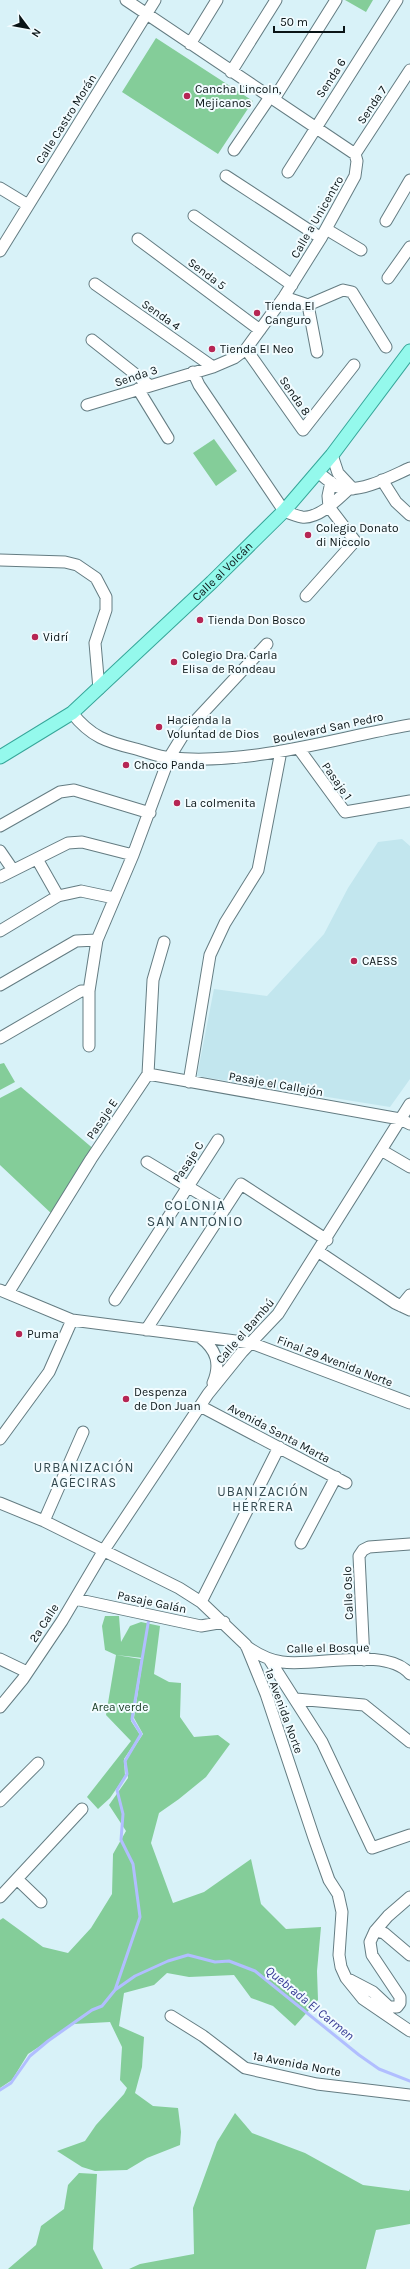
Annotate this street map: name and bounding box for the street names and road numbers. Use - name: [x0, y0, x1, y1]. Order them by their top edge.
- street label: Senda 6: [313, 56, 349, 100]
- street label: Calle Castro Morán: [33, 72, 99, 166]
- street label: Senda 7: [354, 83, 390, 127]
- street label: Calle a Unicentro: [288, 173, 346, 261]
- street label: Senda 5: [185, 255, 229, 293]
- street label: Senda 4: [139, 297, 183, 333]
- street label: Senda 3: [113, 362, 159, 390]
- street label: Senda 8: [276, 374, 314, 418]
- street label: Calle al Volcán: [189, 539, 256, 604]
- street label: Boulevard San Pedro: [272, 709, 384, 747]
- street label: Pasaje 1: [319, 759, 355, 803]
- street label: Pasaje el Callejón: [228, 1069, 324, 1099]
- street label: Pasaje E: [83, 1096, 121, 1142]
- street label: Pasaje C: [170, 1139, 206, 1185]
- street label: Calle el Bambú: [213, 1296, 277, 1366]
- street label: Final 29 Avenida Norte: [275, 1332, 395, 1390]
- street label: Avenida Santa Marta: [226, 1400, 332, 1466]
- street label: Calle Oslo: [340, 1566, 356, 1620]
- street label: Pasaje Galán: [116, 1588, 188, 1616]
- street label: 2a Calle: [26, 1601, 62, 1645]
- street label: Calle el Bosque: [286, 1640, 370, 1656]
- street label: 1a Avenida Norte: [262, 1667, 306, 1755]
- street label: 1a Avenida Norte: [252, 2049, 342, 2079]

